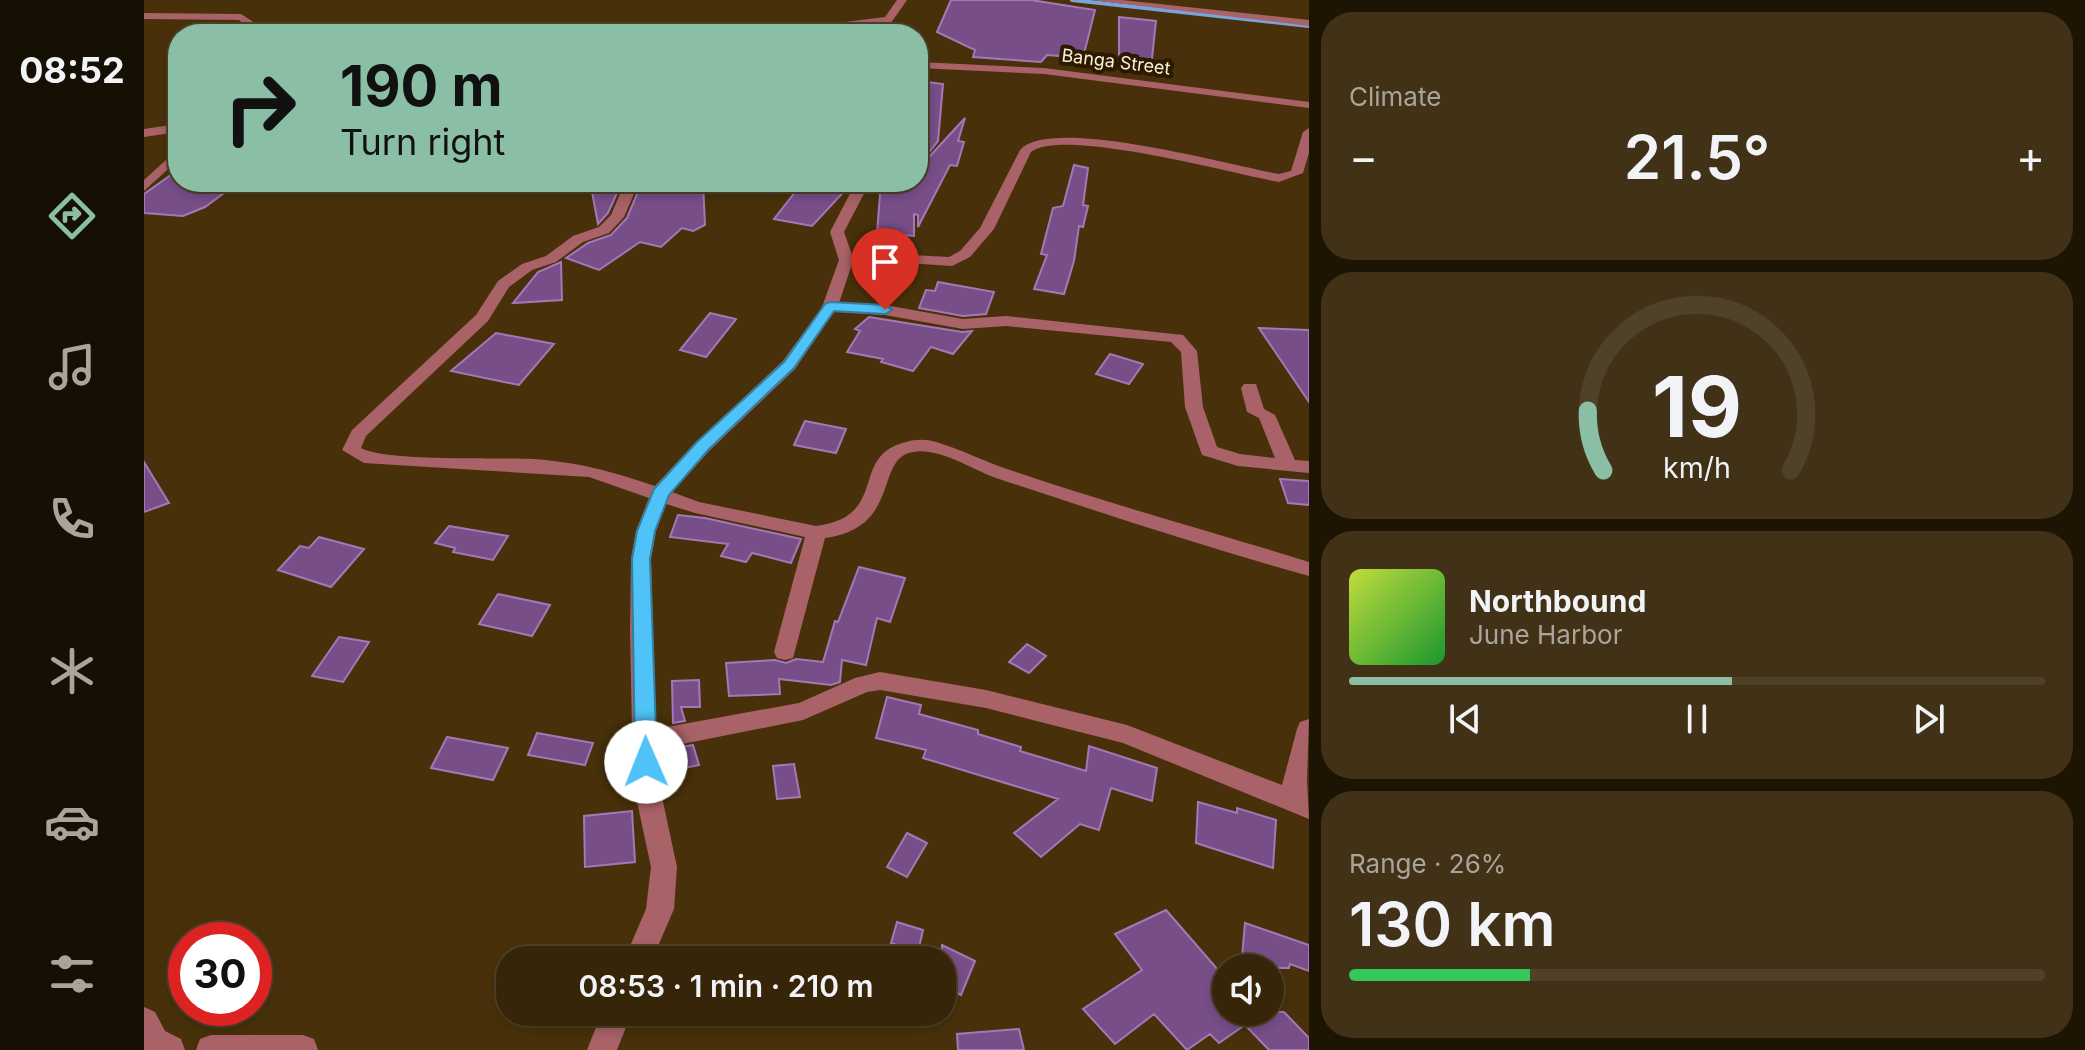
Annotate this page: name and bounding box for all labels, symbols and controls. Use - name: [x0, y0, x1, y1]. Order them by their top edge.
- street label: Banga Street: [1060, 44, 1172, 79]
- text: 08:52: [19, 48, 125, 92]
- text: 190 m: [340, 52, 503, 120]
- icon: right: [208, 56, 312, 160]
- text: Climate: [1349, 81, 1441, 112]
- text: Turn right: [340, 120, 505, 164]
- text: 21.5°: [1624, 121, 1770, 193]
- text: −: [1349, 130, 1378, 184]
- text: +: [2016, 130, 2045, 184]
- icon: directions: [44, 188, 100, 244]
- pin: [851, 228, 919, 310]
- icon: arrive: [863, 240, 907, 284]
- icon: music: [44, 339, 100, 395]
- text: 19: [1652, 356, 1742, 457]
- text: km/h: [1663, 450, 1731, 485]
- icon: phone: [44, 491, 100, 547]
- text: Northbound: [1469, 583, 1646, 619]
- text: June Harbor: [1469, 619, 1622, 650]
- icon: climate: [44, 643, 100, 699]
- icon: previous: [1443, 697, 1487, 741]
- icon: pause: [1675, 697, 1719, 741]
- icon: next: [1907, 697, 1951, 741]
- position arrow: [604, 720, 688, 804]
- icon: car: [44, 794, 100, 850]
- text: Range · 26%: [1349, 848, 1506, 879]
- text: 130 km: [1349, 888, 1555, 960]
- speed limit sign: 30: [168, 922, 272, 1026]
- icon: filters: [44, 946, 100, 1002]
- map controls: [1212, 954, 1284, 1026]
- button: sound: [1212, 954, 1284, 1026]
- text: 08:53 · 1 min · 210 m: [578, 968, 874, 1004]

